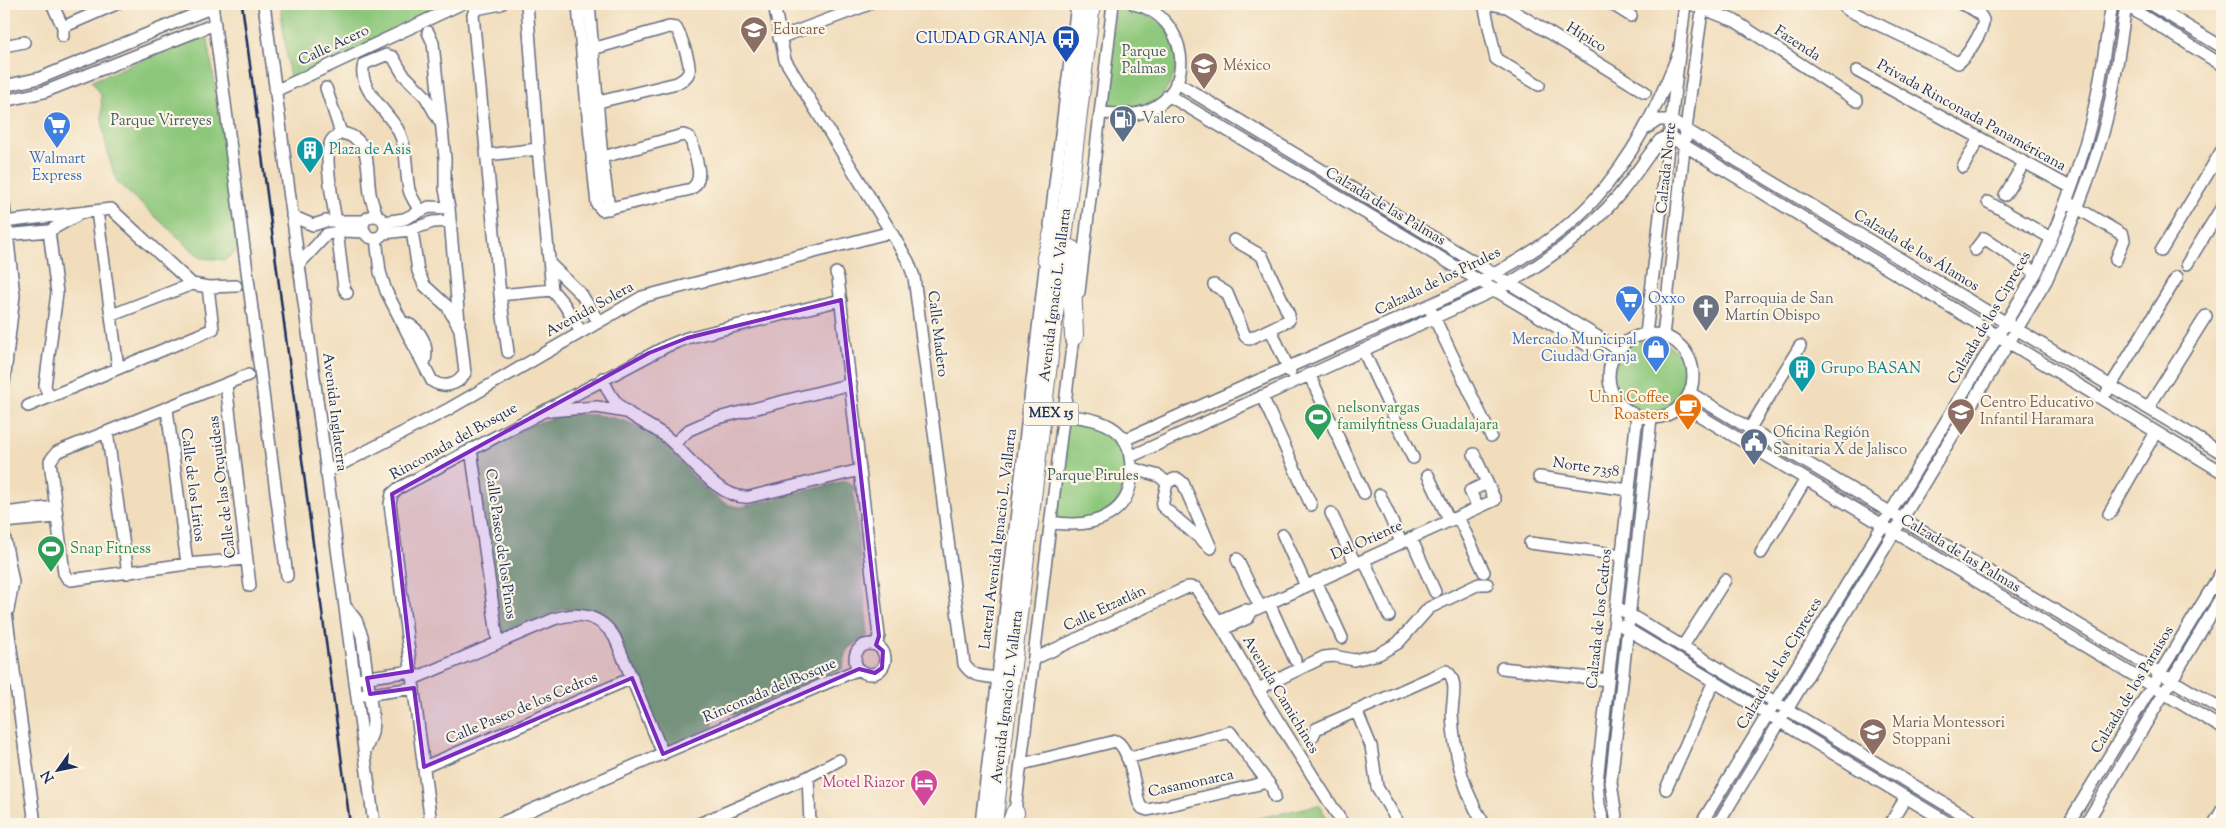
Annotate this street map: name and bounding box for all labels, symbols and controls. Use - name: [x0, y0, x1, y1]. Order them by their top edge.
- school or university icon: Educare: [739, 15, 769, 54]
- street label: Hípico: [1562, 18, 1610, 58]
- street label: Calle Acero: [295, 20, 373, 72]
- place label: Educare: [773, 20, 825, 41]
- street label: Fazenda: [1770, 21, 1824, 67]
- bus stop icon: CIUDAD GRANJA: [1051, 24, 1081, 63]
- place label: CIUDAD GRANJA: [916, 29, 1047, 50]
- park label: Parque Palmas: [1122, 42, 1166, 80]
- school or university icon: México: [1189, 51, 1219, 90]
- street label: Privada Rinconada Panaméricana: [1873, 55, 2070, 177]
- place label: México: [1223, 56, 1271, 77]
- fuel station icon: Valero: [1108, 104, 1138, 143]
- place label: Valero: [1142, 109, 1185, 130]
- supermarket icon: Walmart Express: [42, 110, 72, 149]
- park label: Parque Virreyes: [110, 111, 212, 132]
- street label: Calzada Norte: [1652, 121, 1682, 215]
- building icon: Plaza de Asis: [295, 135, 325, 174]
- place label: Plaza de Asis: [329, 140, 411, 161]
- place label: Walmart Express: [29, 149, 85, 187]
- street label: Calzada de las Palmas: [1321, 163, 1449, 251]
- street label: Calzada de los Álamos: [1849, 204, 1983, 297]
- street label: Avenida Ignacio L. Vallarta: [1035, 207, 1077, 383]
- street label: Calzada de los Pirules: [1372, 242, 1504, 322]
- street label: Calzada de los Cipreces: [1943, 248, 2037, 388]
- street label: Avenida Solera: [542, 277, 638, 343]
- supermarket icon: Oxxo: [1614, 284, 1644, 323]
- place label: Oxxo: [1648, 289, 1685, 310]
- place label: Parroquia de San Martín Obispo: [1725, 289, 1834, 327]
- street label: Calle Madero: [921, 290, 953, 378]
- church icon: Parroquia de San Martín Obispo: [1691, 293, 1721, 332]
- place label: Mercado Municipal Ciudad Granja: [1512, 330, 1637, 368]
- shop icon: Mercado Municipal Ciudad Granja: [1641, 334, 1671, 373]
- street label: Avenida Inglaterra: [316, 351, 352, 473]
- building icon: Grupo BASAN: [1787, 354, 1817, 393]
- place label: Grupo BASAN: [1821, 359, 1921, 380]
- place label: Unni Coffee Roasters: [1589, 388, 1669, 426]
- cafe icon: Unni Coffee Roasters: [1673, 392, 1703, 431]
- place label: Centro Educativo Infantil Haramara: [1980, 393, 2094, 431]
- school or university icon: Centro Educativo Infantil Haramara: [1946, 397, 1976, 436]
- street label: Rinconada del Bosque: [386, 398, 522, 486]
- place label: nelsonvargas familyfitness Guadalajara: [1337, 398, 1499, 436]
- road number: MEX 15: [1024, 402, 1078, 426]
- sports icon: nelsonvargas familyfitness Guadalajara: [1303, 402, 1333, 441]
- street label: Calle de las Orquídeas: [204, 414, 242, 560]
- place label: Oficina Región Sanitaria X de Jalisco: [1773, 423, 1907, 461]
- street label: Calle de los Lirios: [175, 427, 209, 543]
- street label: Lateral Avenida Ignacio L. Vallarta: [975, 427, 1023, 651]
- public building icon: Oficina Región Sanitaria X de Jalisco: [1739, 427, 1769, 466]
- street label: Norte 7358: [1551, 453, 1621, 483]
- park label: Parque Pirules: [1047, 466, 1139, 487]
- street label: Calle Paseo de los Pinos: [479, 467, 521, 621]
- street label: Calzada de las Palmas: [1896, 510, 2024, 598]
- street label: Del Oriente: [1328, 516, 1406, 566]
- sports icon: Snap Fitness: [36, 534, 66, 573]
- place label: Snap Fitness: [70, 539, 151, 560]
- street label: Calzada de los Cedros: [1582, 548, 1618, 690]
- street label: Calle Etzatlán: [1060, 581, 1150, 637]
- street label: Calzada de los Cipreces: [1732, 594, 1828, 734]
- street label: Avenida Ignacio L. Vallarta: [987, 609, 1029, 785]
- street label: Calzada de los Paraisos: [2087, 622, 2180, 758]
- street label: Avenida Camichines: [1236, 632, 1324, 758]
- street label: Rinconada del Bosque: [700, 653, 840, 729]
- street label: Calle Paseo de los Cedros: [443, 667, 601, 751]
- place label: Maria Montessori Stoppani: [1892, 713, 2005, 751]
- school or university icon: Maria Montessori Stoppani: [1858, 717, 1888, 756]
- north arrow: [32, 746, 82, 796]
- street label: Casamonarca: [1146, 765, 1236, 803]
- text: N: [37, 766, 60, 786]
- hotel icon: Motel Riazor: [909, 768, 939, 807]
- place label: Motel Riazor: [822, 773, 905, 794]

